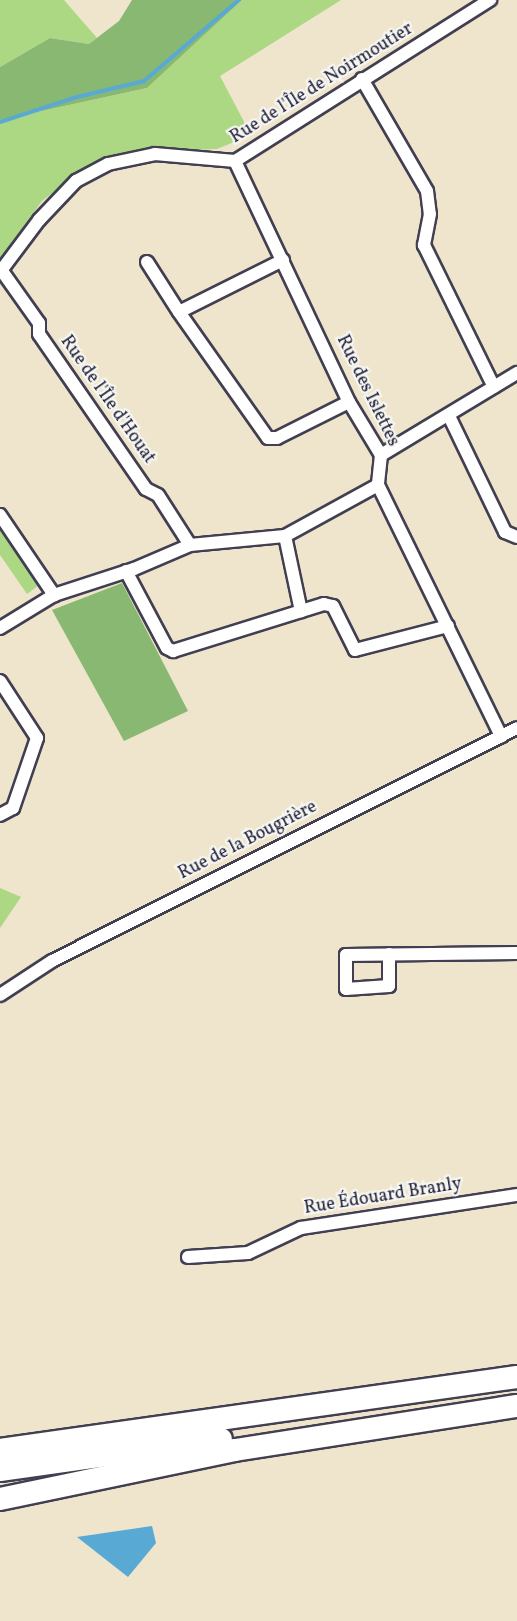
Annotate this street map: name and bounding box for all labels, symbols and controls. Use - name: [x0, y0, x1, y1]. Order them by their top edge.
- street label: Rue de l'Île de Noirmoutier: [227, 19, 417, 149]
- street label: Rue de l'Île d'Houat: [55, 332, 159, 468]
- street label: Rue des Islettes: [331, 332, 403, 450]
- street label: Rue de la Bougrière: [175, 797, 321, 885]
- street label: Rue Édouard Branly: [303, 1174, 463, 1220]

